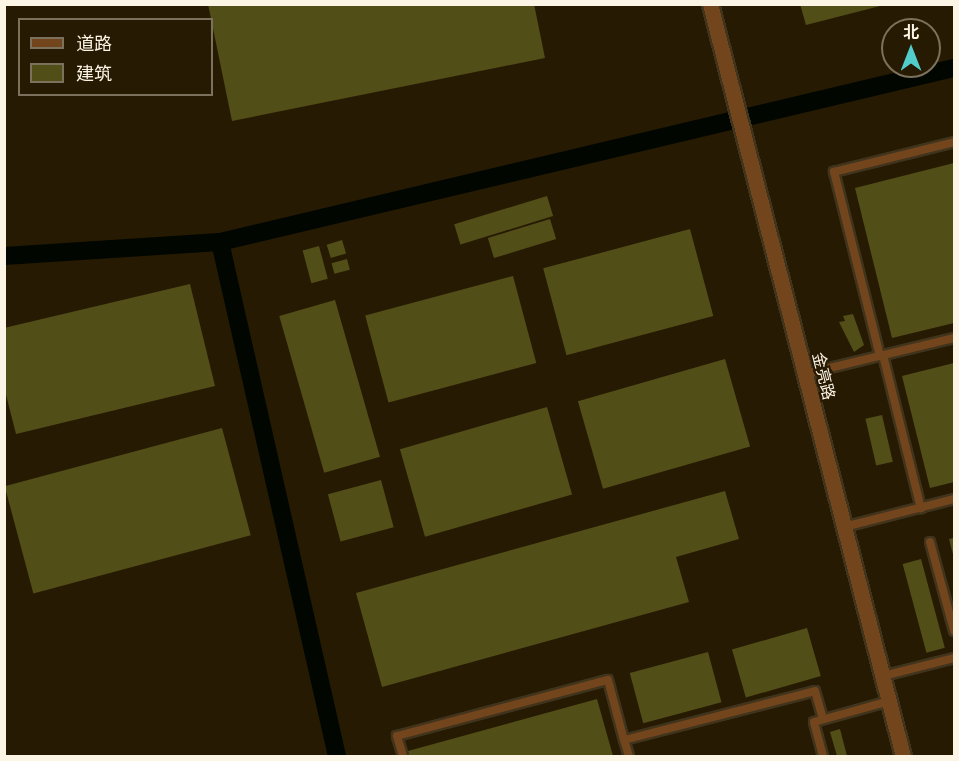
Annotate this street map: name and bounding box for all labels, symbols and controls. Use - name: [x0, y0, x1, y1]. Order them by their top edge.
- legend: [18, 18, 213, 96]
- north arrow: [881, 18, 941, 78]
- text: 北: [903, 20, 919, 44]
- text: 道路: [76, 30, 112, 57]
- text: 建筑: [76, 60, 112, 87]
- street label: 金亮路: [809, 350, 839, 402]

